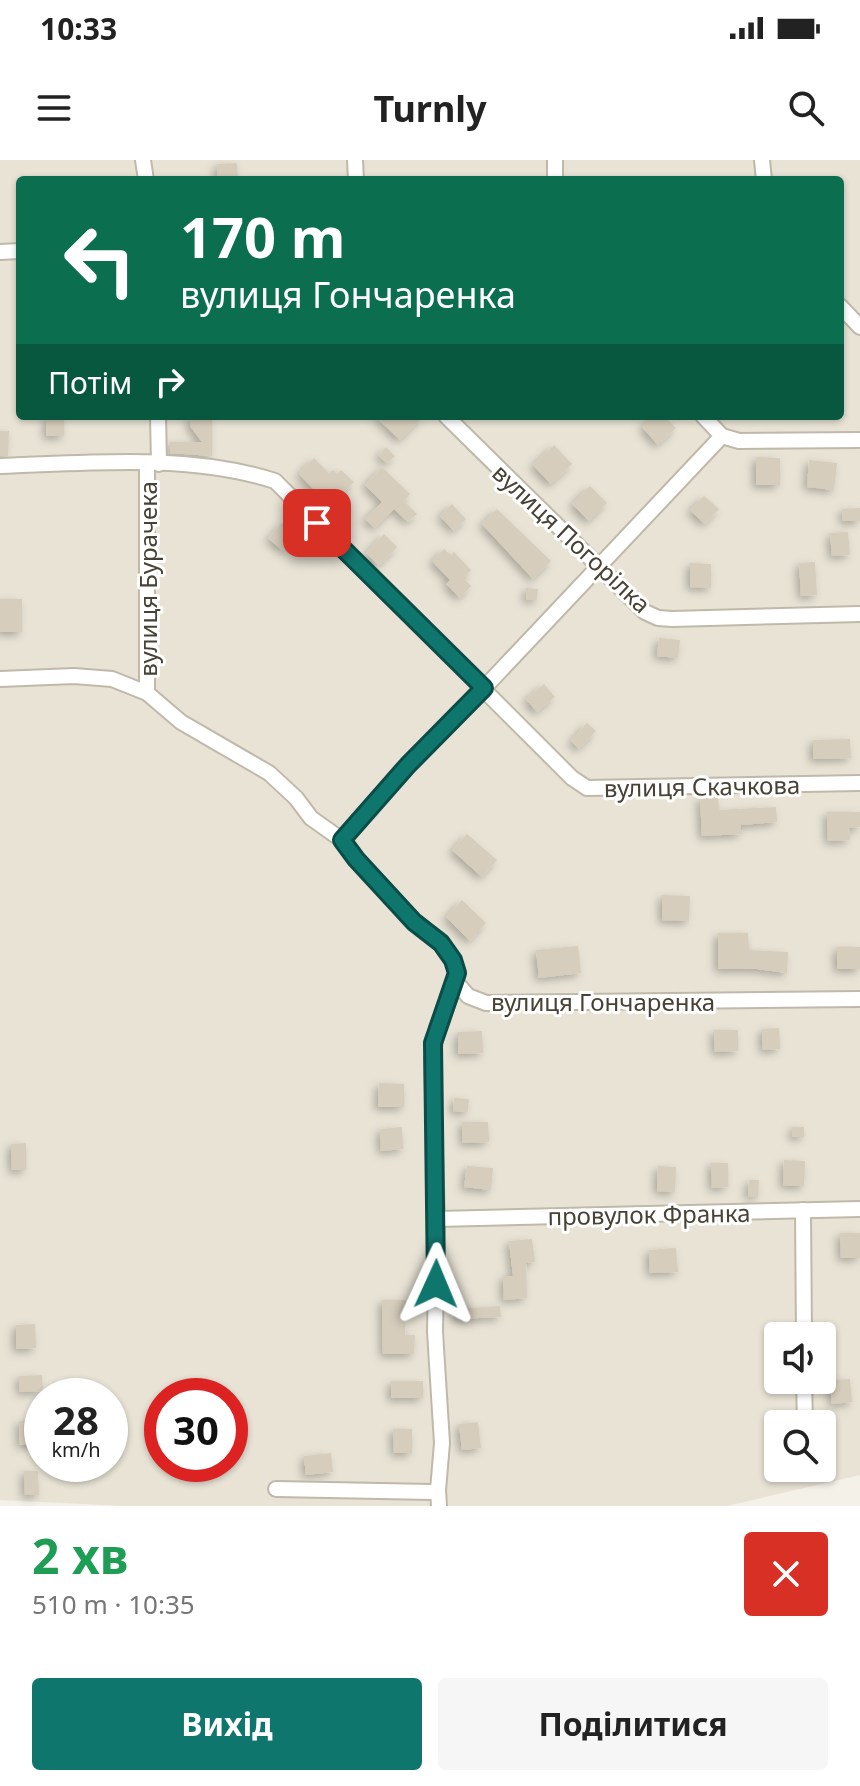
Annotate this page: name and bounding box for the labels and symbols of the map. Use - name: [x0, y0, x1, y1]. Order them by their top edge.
- street label: вулиця Погорілка: [486, 456, 658, 620]
- street label: вулиця Бурачека: [131, 481, 164, 677]
- pin: [283, 489, 351, 557]
- street label: вулиця Скачкова: [603, 768, 801, 804]
- street label: вулиця Гончаренка: [491, 985, 715, 1018]
- street label: провулок Франка: [547, 1196, 751, 1232]
- position arrow: [394, 1242, 478, 1326]
- speed limit sign: 30: [144, 1378, 248, 1482]

